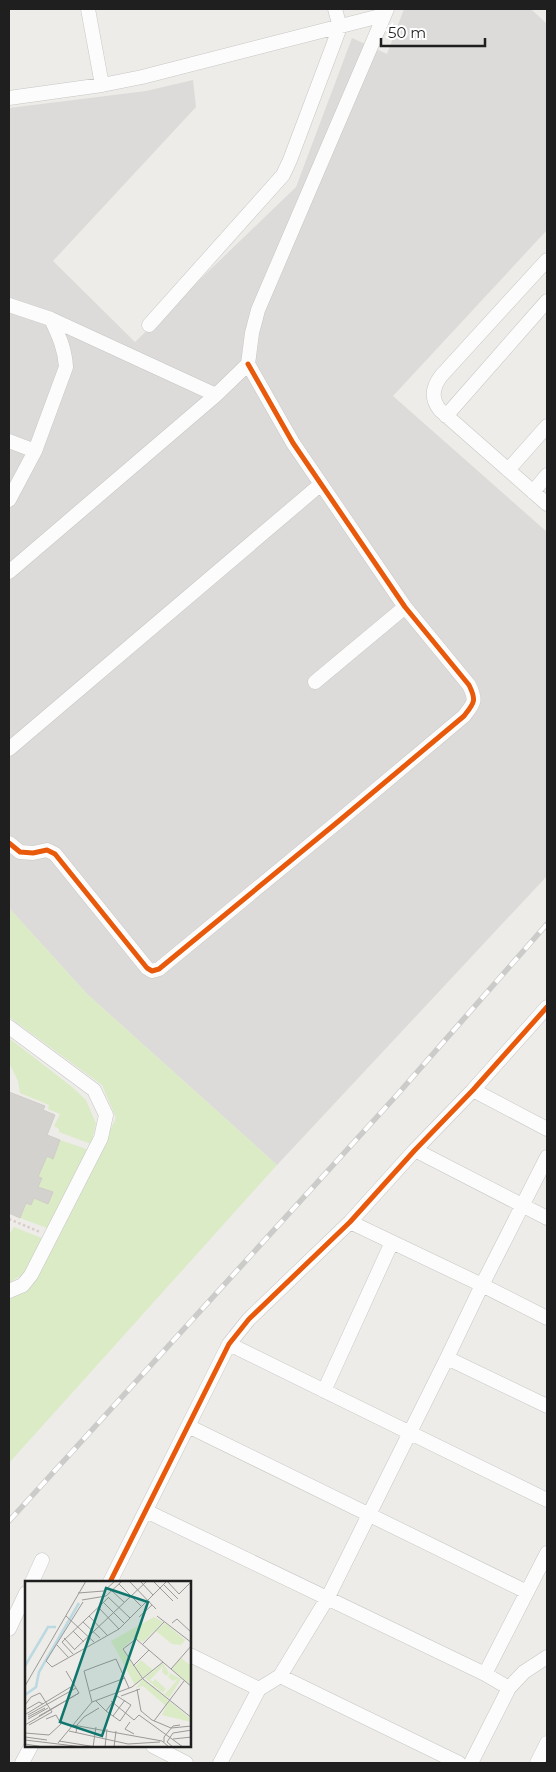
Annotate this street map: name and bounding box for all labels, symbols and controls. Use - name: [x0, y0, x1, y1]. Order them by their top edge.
- scale bar: [381, 15, 485, 47]
- text: 50 m: [388, 23, 426, 42]
- inset map: [25, 1581, 191, 1747]

